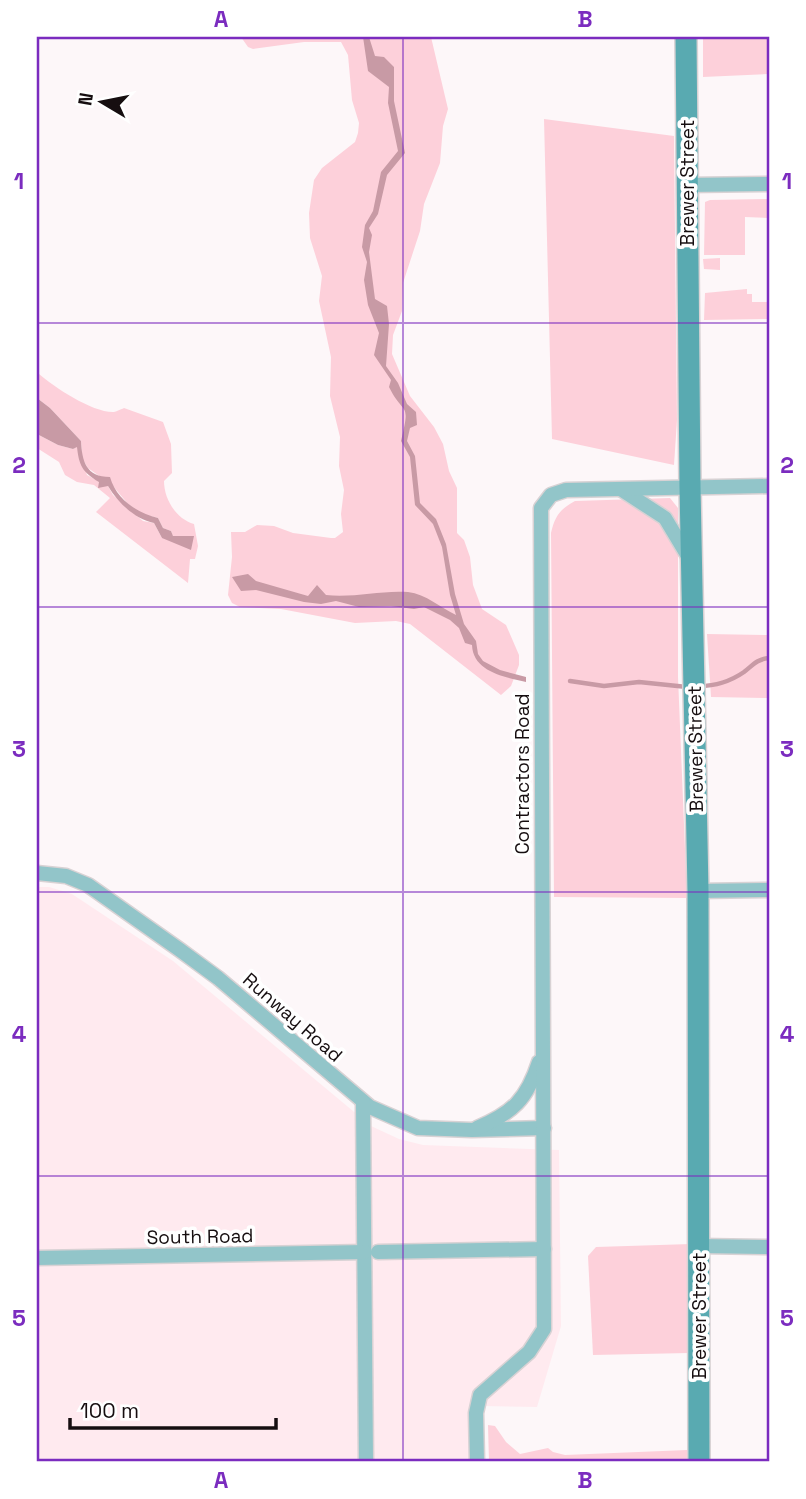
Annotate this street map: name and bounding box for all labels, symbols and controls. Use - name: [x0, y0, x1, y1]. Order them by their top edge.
- text: A: [214, 4, 229, 34]
- text: B: [577, 4, 593, 34]
- north arrow: [66, 66, 136, 136]
- text: N: [72, 91, 99, 108]
- street label: Brewer Street: [675, 120, 700, 246]
- text: 1: [14, 166, 24, 196]
- text: 1: [782, 166, 792, 196]
- text: 2: [12, 450, 26, 480]
- text: 2: [780, 450, 794, 480]
- street label: Brewer Street: [682, 685, 709, 813]
- street label: Contractors Road: [510, 693, 535, 855]
- text: 3: [12, 734, 26, 764]
- text: 3: [780, 734, 794, 764]
- street label: Runway Road: [238, 967, 348, 1068]
- text: 4: [12, 1019, 27, 1049]
- text: 4: [780, 1019, 795, 1049]
- street label: South Road: [146, 1223, 254, 1250]
- street label: Brewer Street: [687, 1253, 712, 1379]
- text: 5: [12, 1303, 26, 1333]
- text: 5: [780, 1303, 794, 1333]
- scale bar: [70, 1387, 276, 1431]
- text: 100 m: [80, 1397, 139, 1424]
- text: A: [214, 1465, 229, 1495]
- text: B: [577, 1465, 593, 1495]

